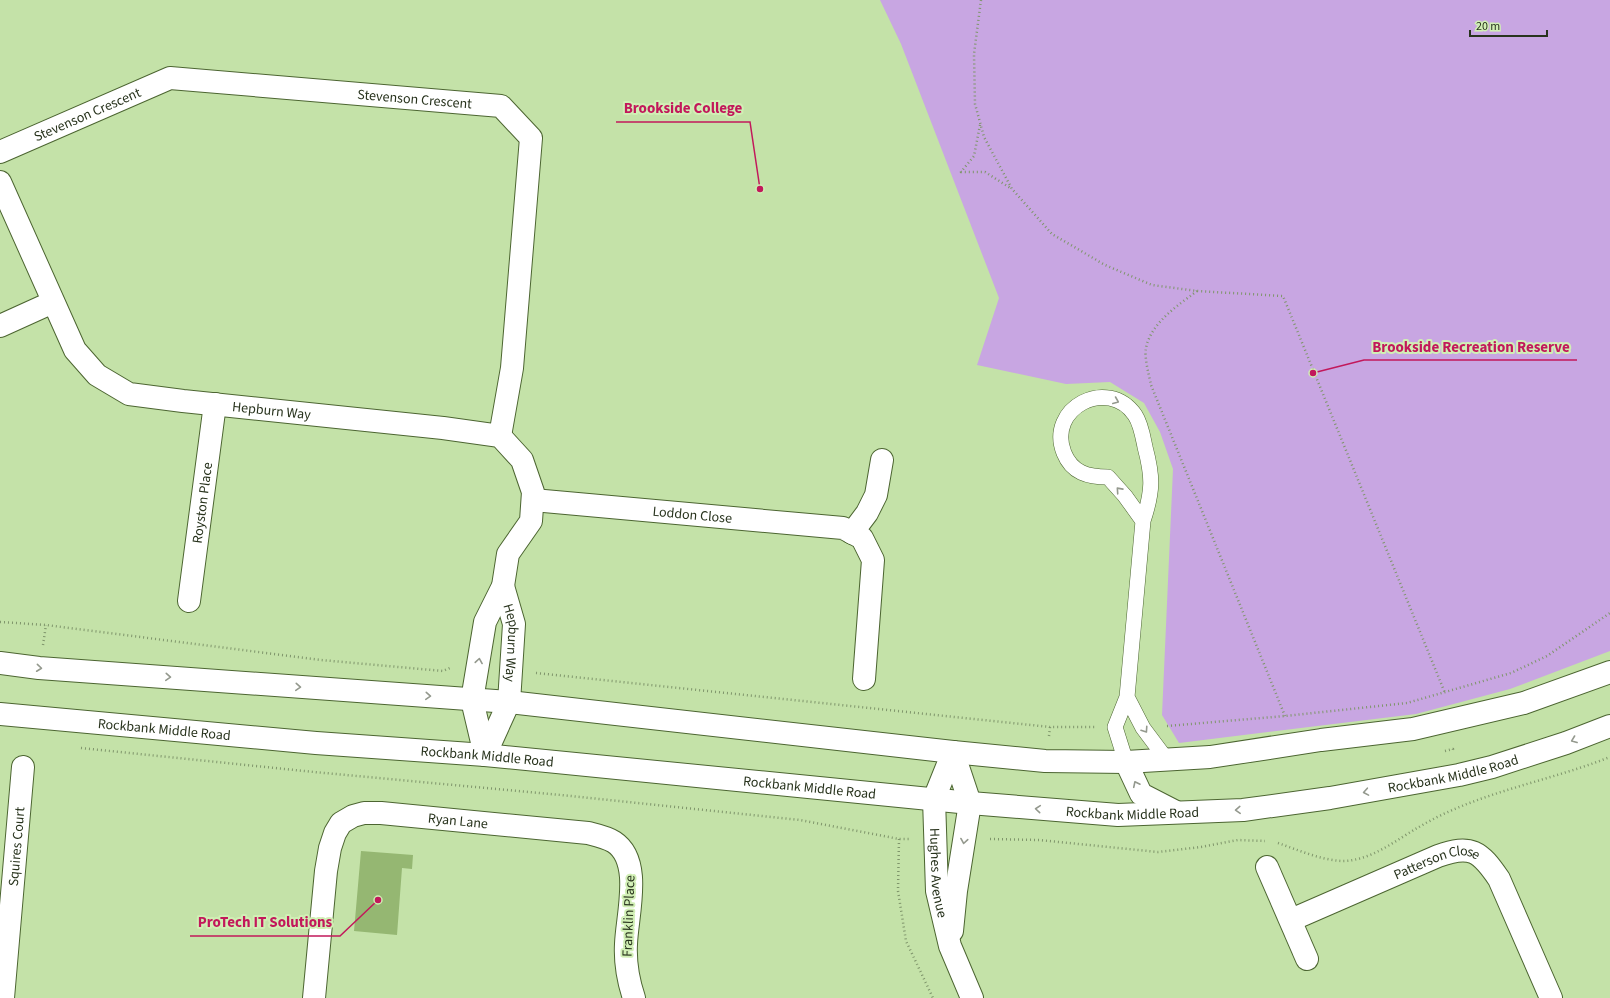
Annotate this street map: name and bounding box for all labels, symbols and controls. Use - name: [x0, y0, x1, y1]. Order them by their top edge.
- scale bar: [1470, 12, 1547, 38]
- text: 20 m: [1476, 18, 1500, 35]
- street label: Stevenson Crescent: [31, 83, 144, 147]
- street label: Stevenson Crescent: [357, 85, 473, 115]
- callout: Brookside College: [616, 95, 750, 122]
- text: Brookside College: [624, 98, 743, 119]
- callout: Brookside Recreation Reserve: [1364, 333, 1577, 360]
- text: Brookside Recreation Reserve: [1372, 337, 1570, 358]
- one-way arrow: [1112, 396, 1120, 404]
- street label: Hepburn Way: [231, 397, 312, 425]
- street label: Royston Place: [188, 461, 218, 545]
- one-way arrow: [1117, 487, 1124, 495]
- street label: Loddon Close: [652, 502, 733, 529]
- street label: Hepburn Way: [498, 601, 523, 683]
- one-way arrow: [474, 658, 483, 664]
- one-way arrow: [36, 663, 42, 672]
- one-way arrow: [165, 673, 171, 682]
- one-way arrow: [295, 682, 301, 691]
- one-way arrow: [425, 692, 431, 701]
- street label: Rockbank Middle Road: [97, 714, 232, 746]
- one-way arrow: [1140, 726, 1148, 733]
- one-way arrow: [1570, 736, 1577, 744]
- street label: Rockbank Middle Road: [420, 741, 555, 773]
- street label: Rockbank Middle Road: [1386, 750, 1521, 799]
- street label: Rockbank Middle Road: [742, 772, 877, 805]
- one-way arrow: [1133, 780, 1141, 788]
- one-way arrow: [1363, 787, 1370, 796]
- street label: Rockbank Middle Road: [1065, 802, 1199, 826]
- one-way arrow: [1035, 805, 1041, 814]
- street label: Squires Court: [4, 806, 31, 887]
- one-way arrow: [1235, 806, 1241, 814]
- street label: Ryan Lane: [427, 809, 489, 834]
- street label: Hughes Avenue: [924, 828, 952, 920]
- one-way arrow: [960, 838, 969, 845]
- street label: Patterson Close: [1391, 841, 1484, 885]
- street label: Franklin Place: [618, 875, 640, 957]
- callout: ProTech IT Solutions: [190, 909, 340, 936]
- text: ProTech IT Solutions: [198, 912, 333, 933]

